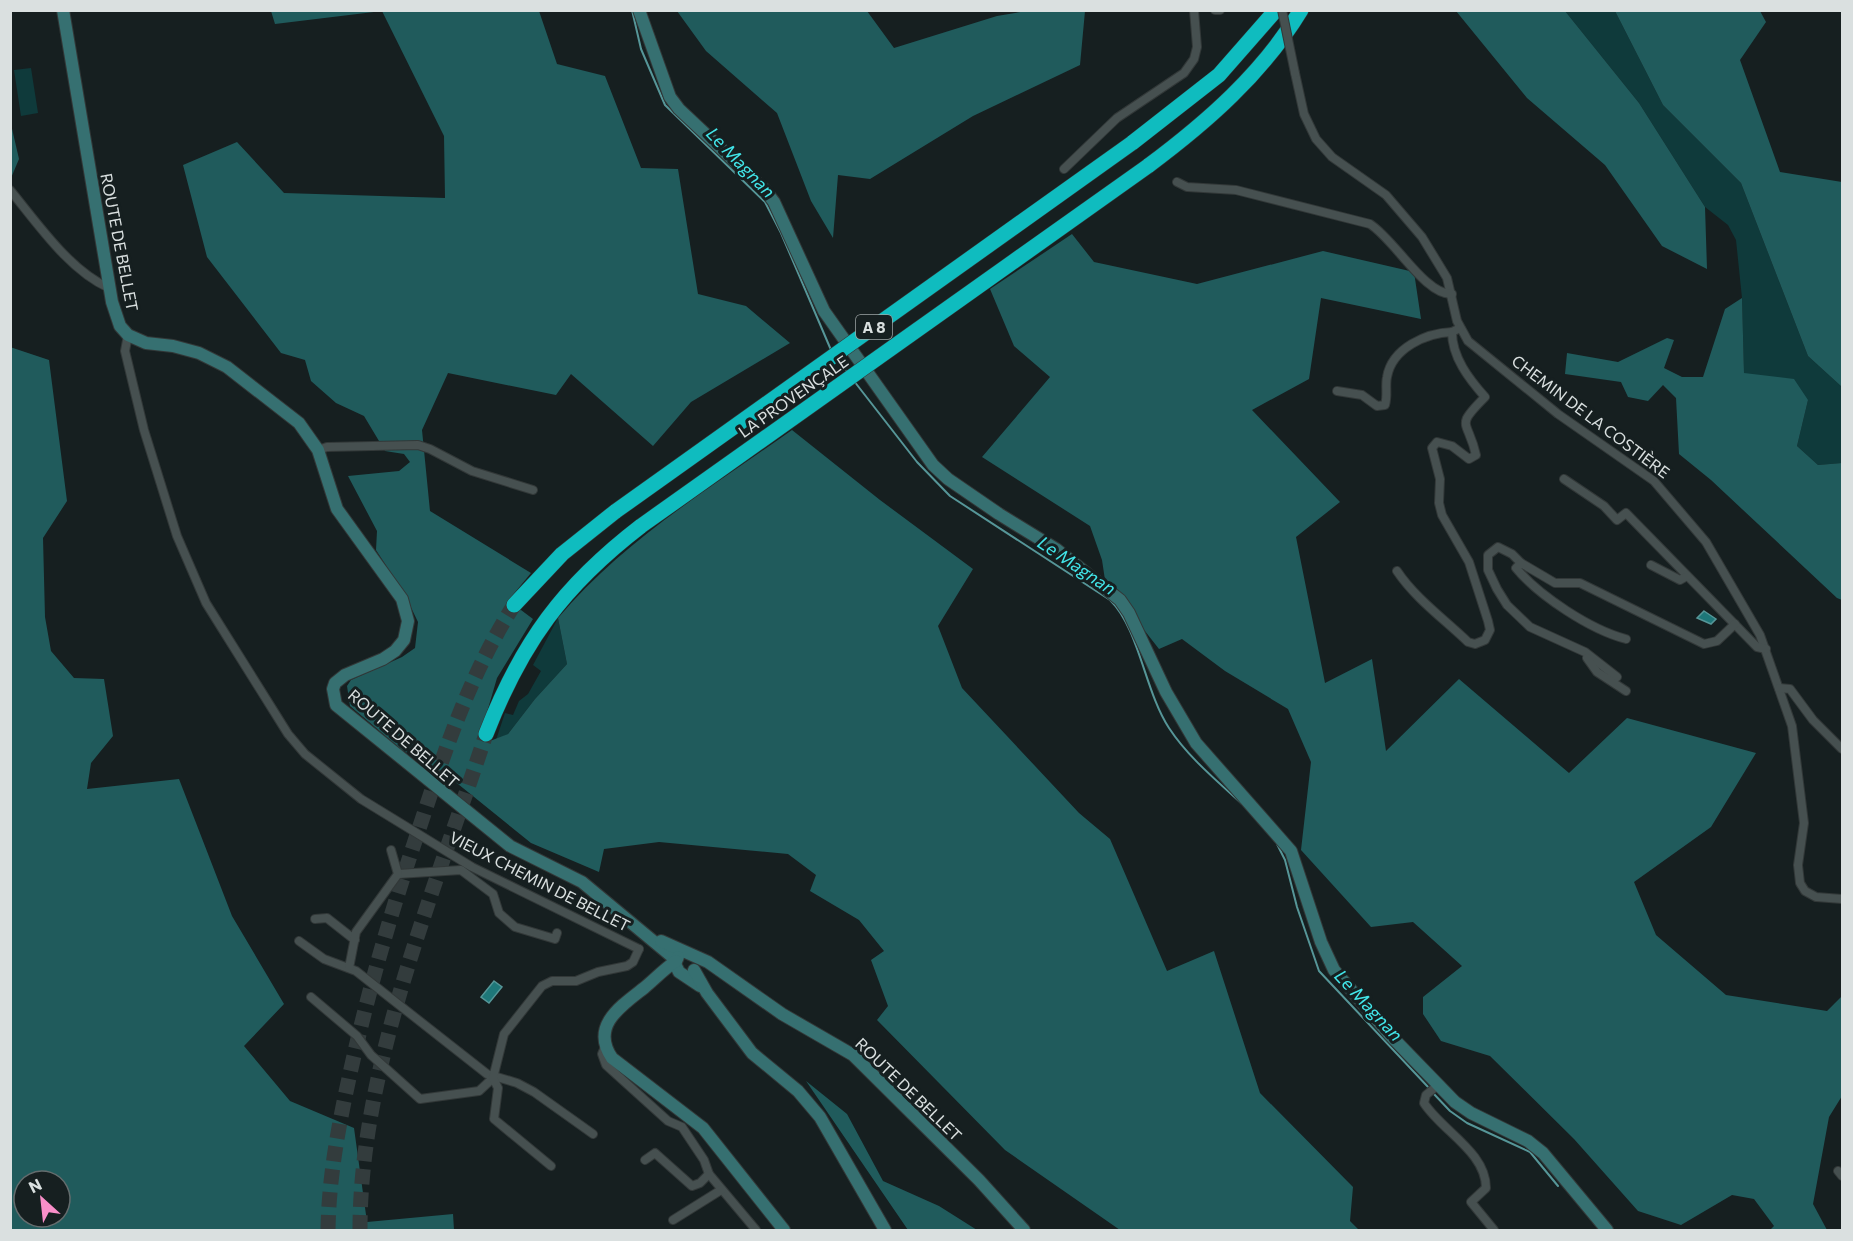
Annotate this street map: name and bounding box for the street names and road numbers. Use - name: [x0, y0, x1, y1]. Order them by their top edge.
- street label: ROUTE DE BELLET: [97, 171, 143, 313]
- road number: A 8: [856, 315, 892, 339]
- street label: CHEMIN DE LA COSTIÈRE: [1508, 350, 1674, 482]
- street label: LA PROVENÇALE: [734, 351, 852, 441]
- street label: ROUTE DE BELLET: [345, 685, 463, 791]
- street label: VIEUX CHEMIN DE BELLET: [447, 827, 633, 935]
- street label: ROUTE DE BELLET: [852, 1033, 966, 1145]

